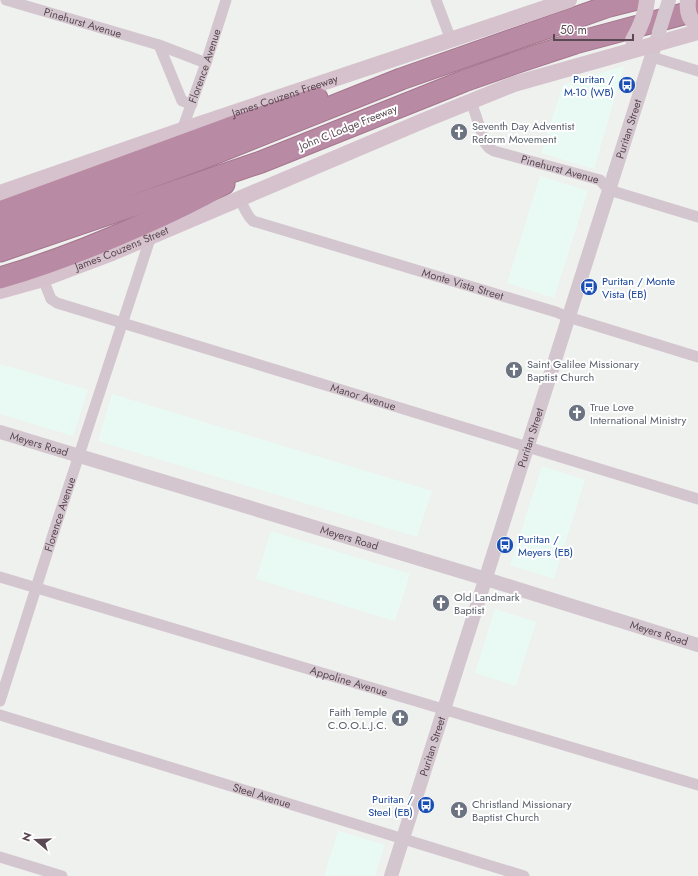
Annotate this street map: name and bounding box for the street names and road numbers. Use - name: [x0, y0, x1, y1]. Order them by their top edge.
- street label: Pinehurst Avenue: [42, 4, 124, 42]
- street label: Florence Avenue: [184, 26, 225, 105]
- street label: James Couzens Freeway: [228, 70, 340, 121]
- street label: Puritan Street: [612, 97, 646, 161]
- street label: John C Lodge Freeway: [295, 100, 400, 155]
- street label: Pinehurst Avenue: [519, 151, 601, 187]
- street label: James Couzens Street: [71, 222, 171, 275]
- street label: Monte Vista Street: [420, 264, 506, 304]
- street label: Manor Avenue: [329, 379, 398, 414]
- street label: Puritan Street: [513, 406, 547, 469]
- street label: Meyers Road: [8, 428, 70, 460]
- street label: Florence Avenue: [40, 475, 79, 554]
- street label: Meyers Road: [318, 521, 380, 554]
- street label: Meyers Road: [628, 616, 690, 649]
- street label: Appoline Avenue: [308, 662, 390, 700]
- street label: Puritan Street: [415, 714, 449, 778]
- street label: Steel Avenue: [231, 779, 293, 812]

